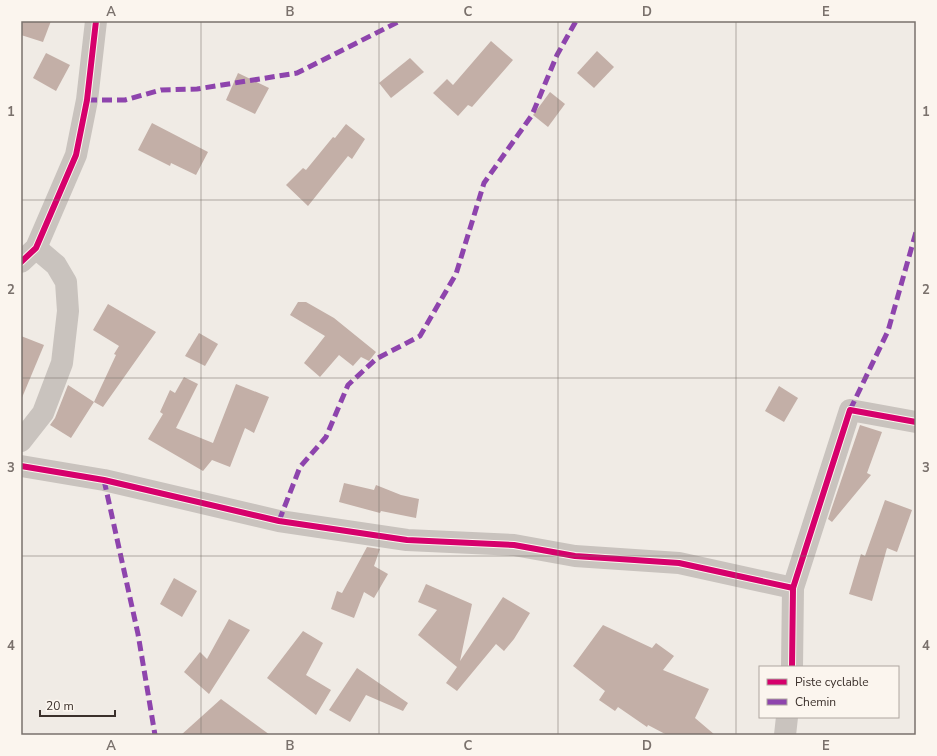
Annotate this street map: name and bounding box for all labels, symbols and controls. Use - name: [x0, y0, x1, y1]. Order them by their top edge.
- text: A: [106, 3, 116, 21]
- text: B: [286, 3, 295, 21]
- text: C: [464, 3, 473, 21]
- text: D: [642, 3, 652, 21]
- text: E: [822, 3, 830, 21]
- text: 1: [7, 103, 15, 121]
- text: 1: [922, 103, 930, 121]
- text: 2: [7, 281, 15, 299]
- text: 2: [922, 281, 930, 299]
- text: 3: [7, 459, 15, 477]
- text: 3: [922, 459, 930, 477]
- text: 4: [7, 637, 15, 655]
- text: 4: [922, 637, 930, 655]
- legend: [759, 666, 899, 718]
- text: Piste cyclable: [795, 674, 869, 690]
- scale bar: [40, 692, 115, 718]
- text: Chemin: [795, 694, 836, 710]
- text: 20 m: [46, 698, 74, 714]
- text: A: [106, 737, 116, 755]
- text: B: [286, 737, 295, 755]
- text: C: [464, 737, 473, 755]
- text: D: [642, 737, 652, 755]
- text: E: [822, 737, 830, 755]

